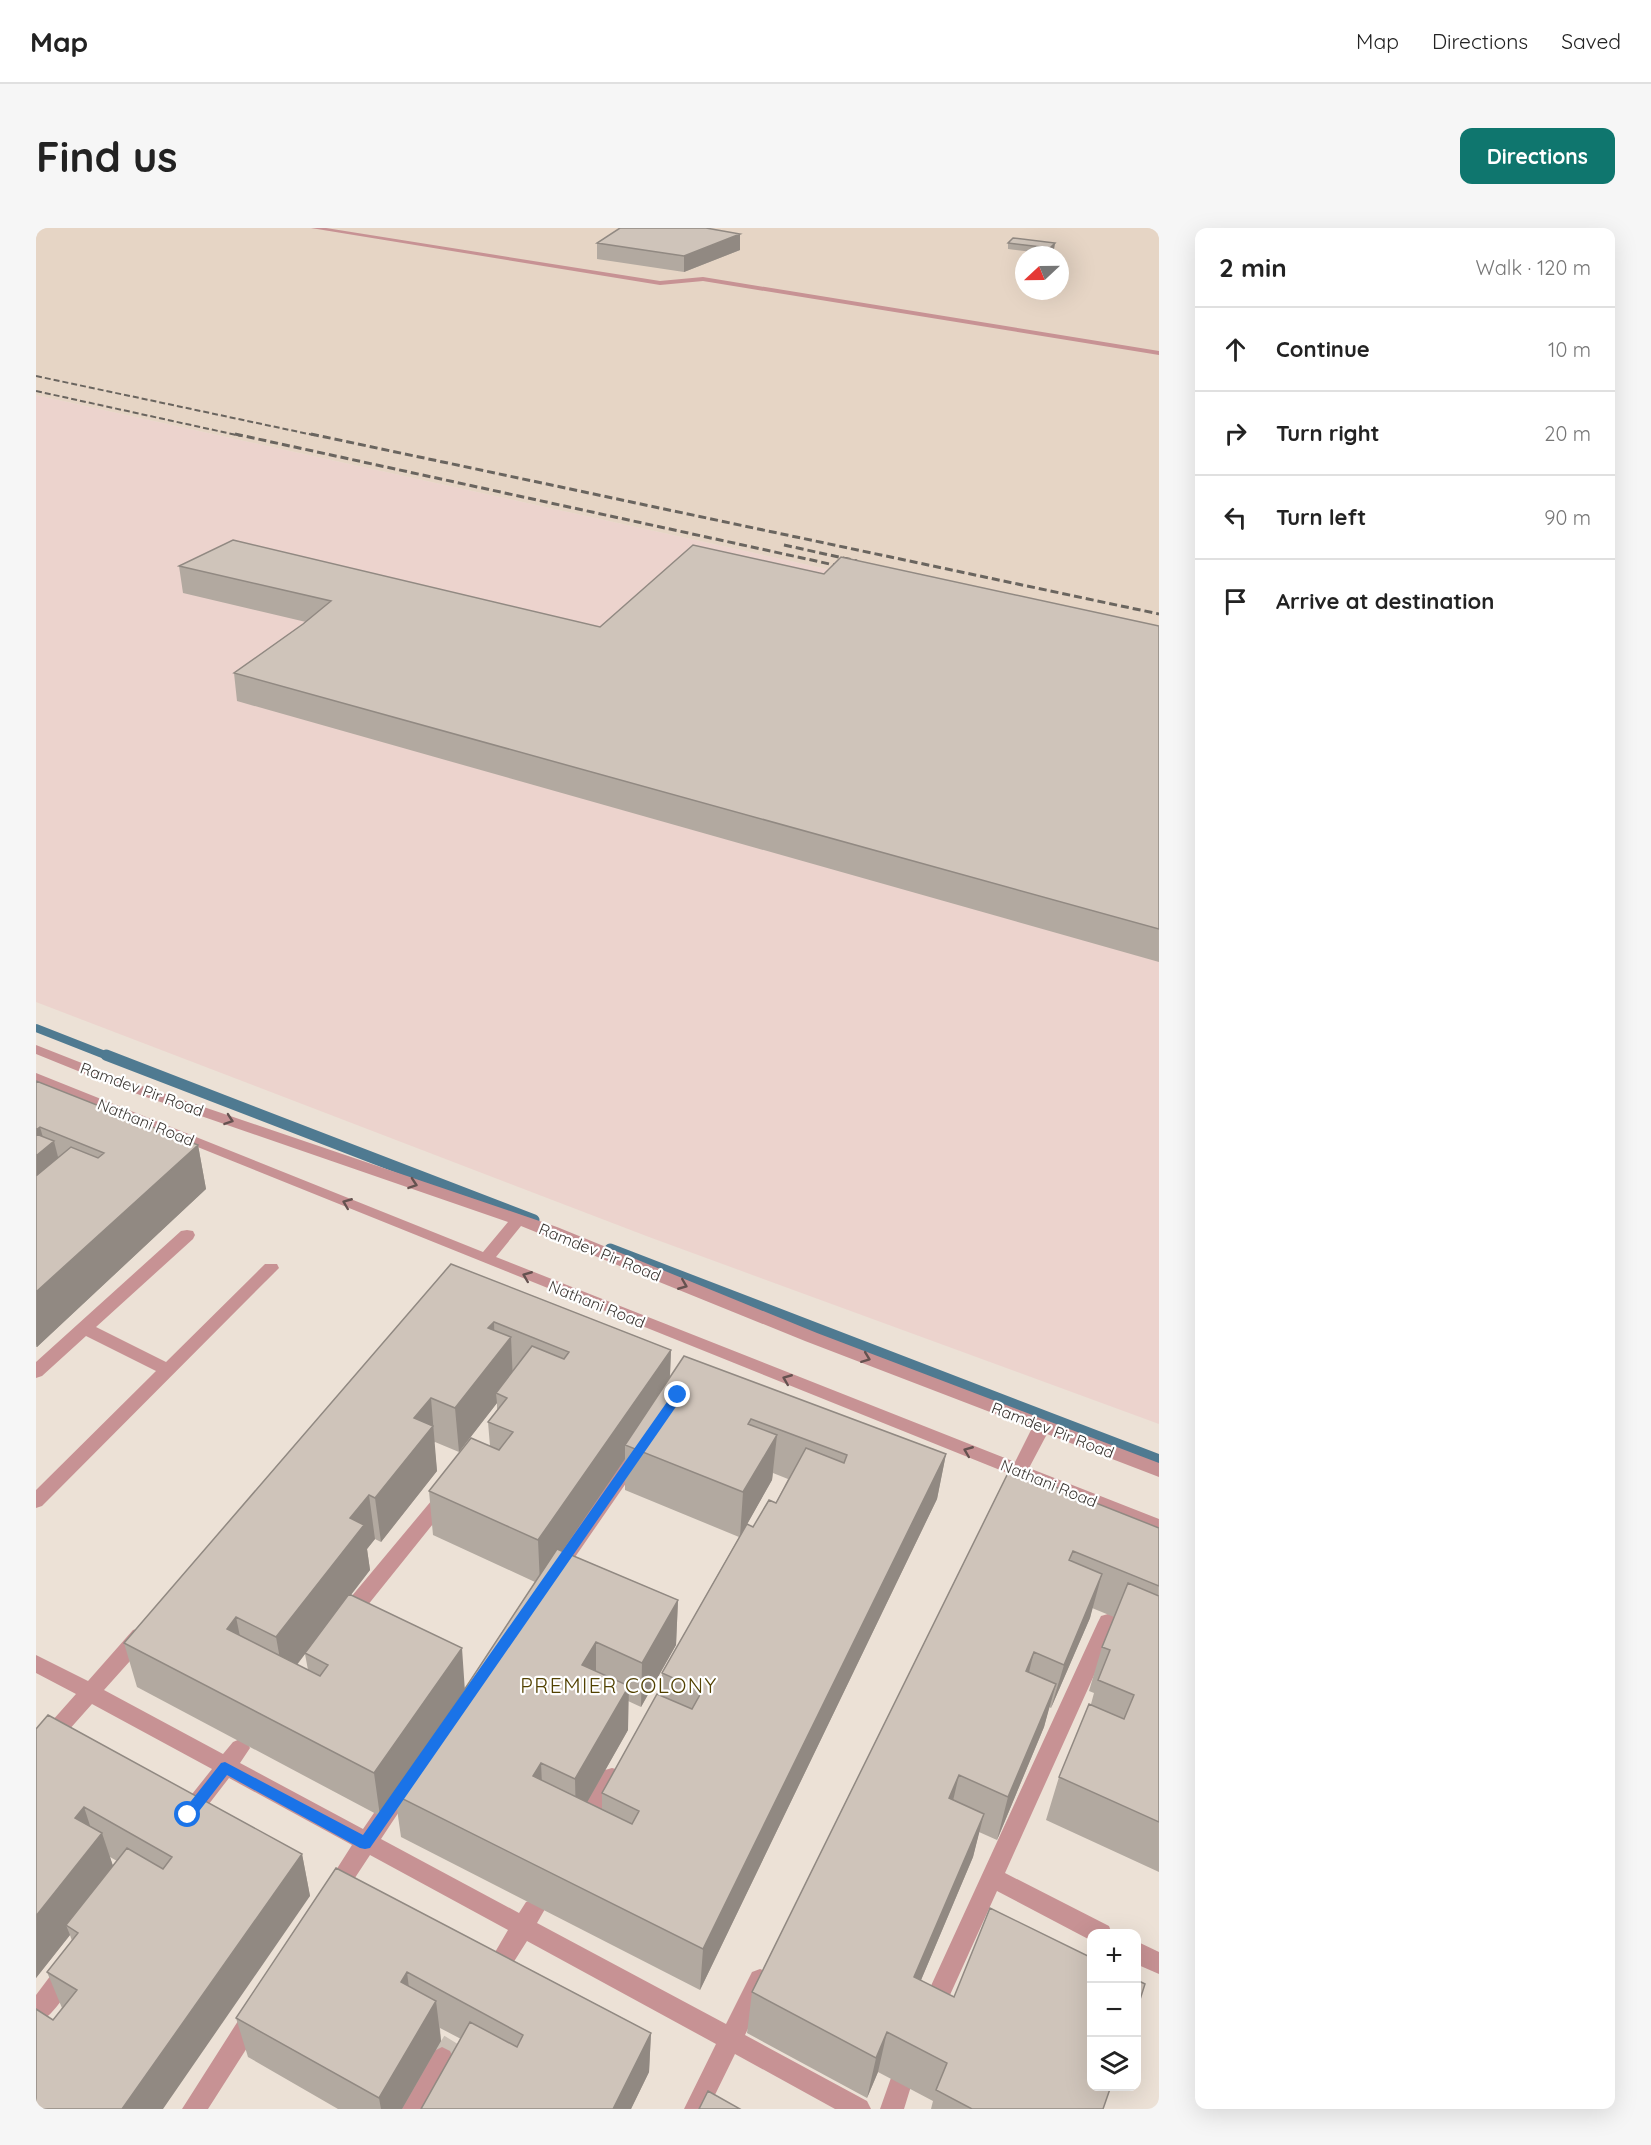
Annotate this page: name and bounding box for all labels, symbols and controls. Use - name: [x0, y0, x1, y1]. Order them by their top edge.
- text: Map: [30, 24, 88, 59]
- text: Map: [1356, 28, 1399, 54]
- text: Directions: [1432, 28, 1528, 54]
- text: Saved: [1561, 28, 1621, 54]
- button: Directions: [1460, 128, 1615, 184]
- text: Find us: [36, 130, 178, 183]
- north arrow: [1015, 246, 1069, 300]
- text: 2 min: [1219, 251, 1287, 284]
- text: Walk · 120 m: [1476, 255, 1591, 280]
- icon: ahead: [1219, 333, 1252, 366]
- text: Continue: [1276, 335, 1370, 363]
- text: 10 m: [1548, 337, 1591, 362]
- icon: right: [1219, 417, 1252, 450]
- text: Turn right: [1276, 419, 1380, 447]
- text: 20 m: [1544, 421, 1591, 446]
- icon: left: [1219, 501, 1252, 534]
- text: Turn left: [1276, 503, 1366, 531]
- text: 90 m: [1544, 505, 1591, 530]
- icon: arrive: [1219, 585, 1252, 618]
- text: Arrive at destination: [1276, 587, 1494, 615]
- street label: Ramdev Pir Road: [78, 1057, 206, 1121]
- street label: Nathani Road: [95, 1094, 197, 1150]
- one-way arrow: [223, 1113, 234, 1126]
- one-way arrow: [407, 1177, 418, 1189]
- one-way arrow: [342, 1198, 353, 1210]
- street label: Ramdev Pir Road: [536, 1218, 664, 1286]
- one-way arrow: [523, 1271, 534, 1283]
- street label: Nathani Road: [546, 1276, 648, 1332]
- one-way arrow: [676, 1278, 687, 1290]
- one-way arrow: [859, 1351, 870, 1363]
- one-way arrow: [782, 1374, 793, 1386]
- route end: [664, 1381, 690, 1407]
- street label: Ramdev Pir Road: [989, 1397, 1117, 1463]
- one-way arrow: [963, 1446, 974, 1458]
- street label: Nathani Road: [998, 1455, 1100, 1511]
- district label: PREMIER COLONY: [520, 1672, 718, 1698]
- route start: [174, 1801, 200, 1827]
- map controls: [1087, 1929, 1141, 2091]
- button: +: [1087, 1929, 1141, 1983]
- button: −: [1087, 1983, 1141, 2037]
- button: layers: [1087, 2037, 1141, 2091]

